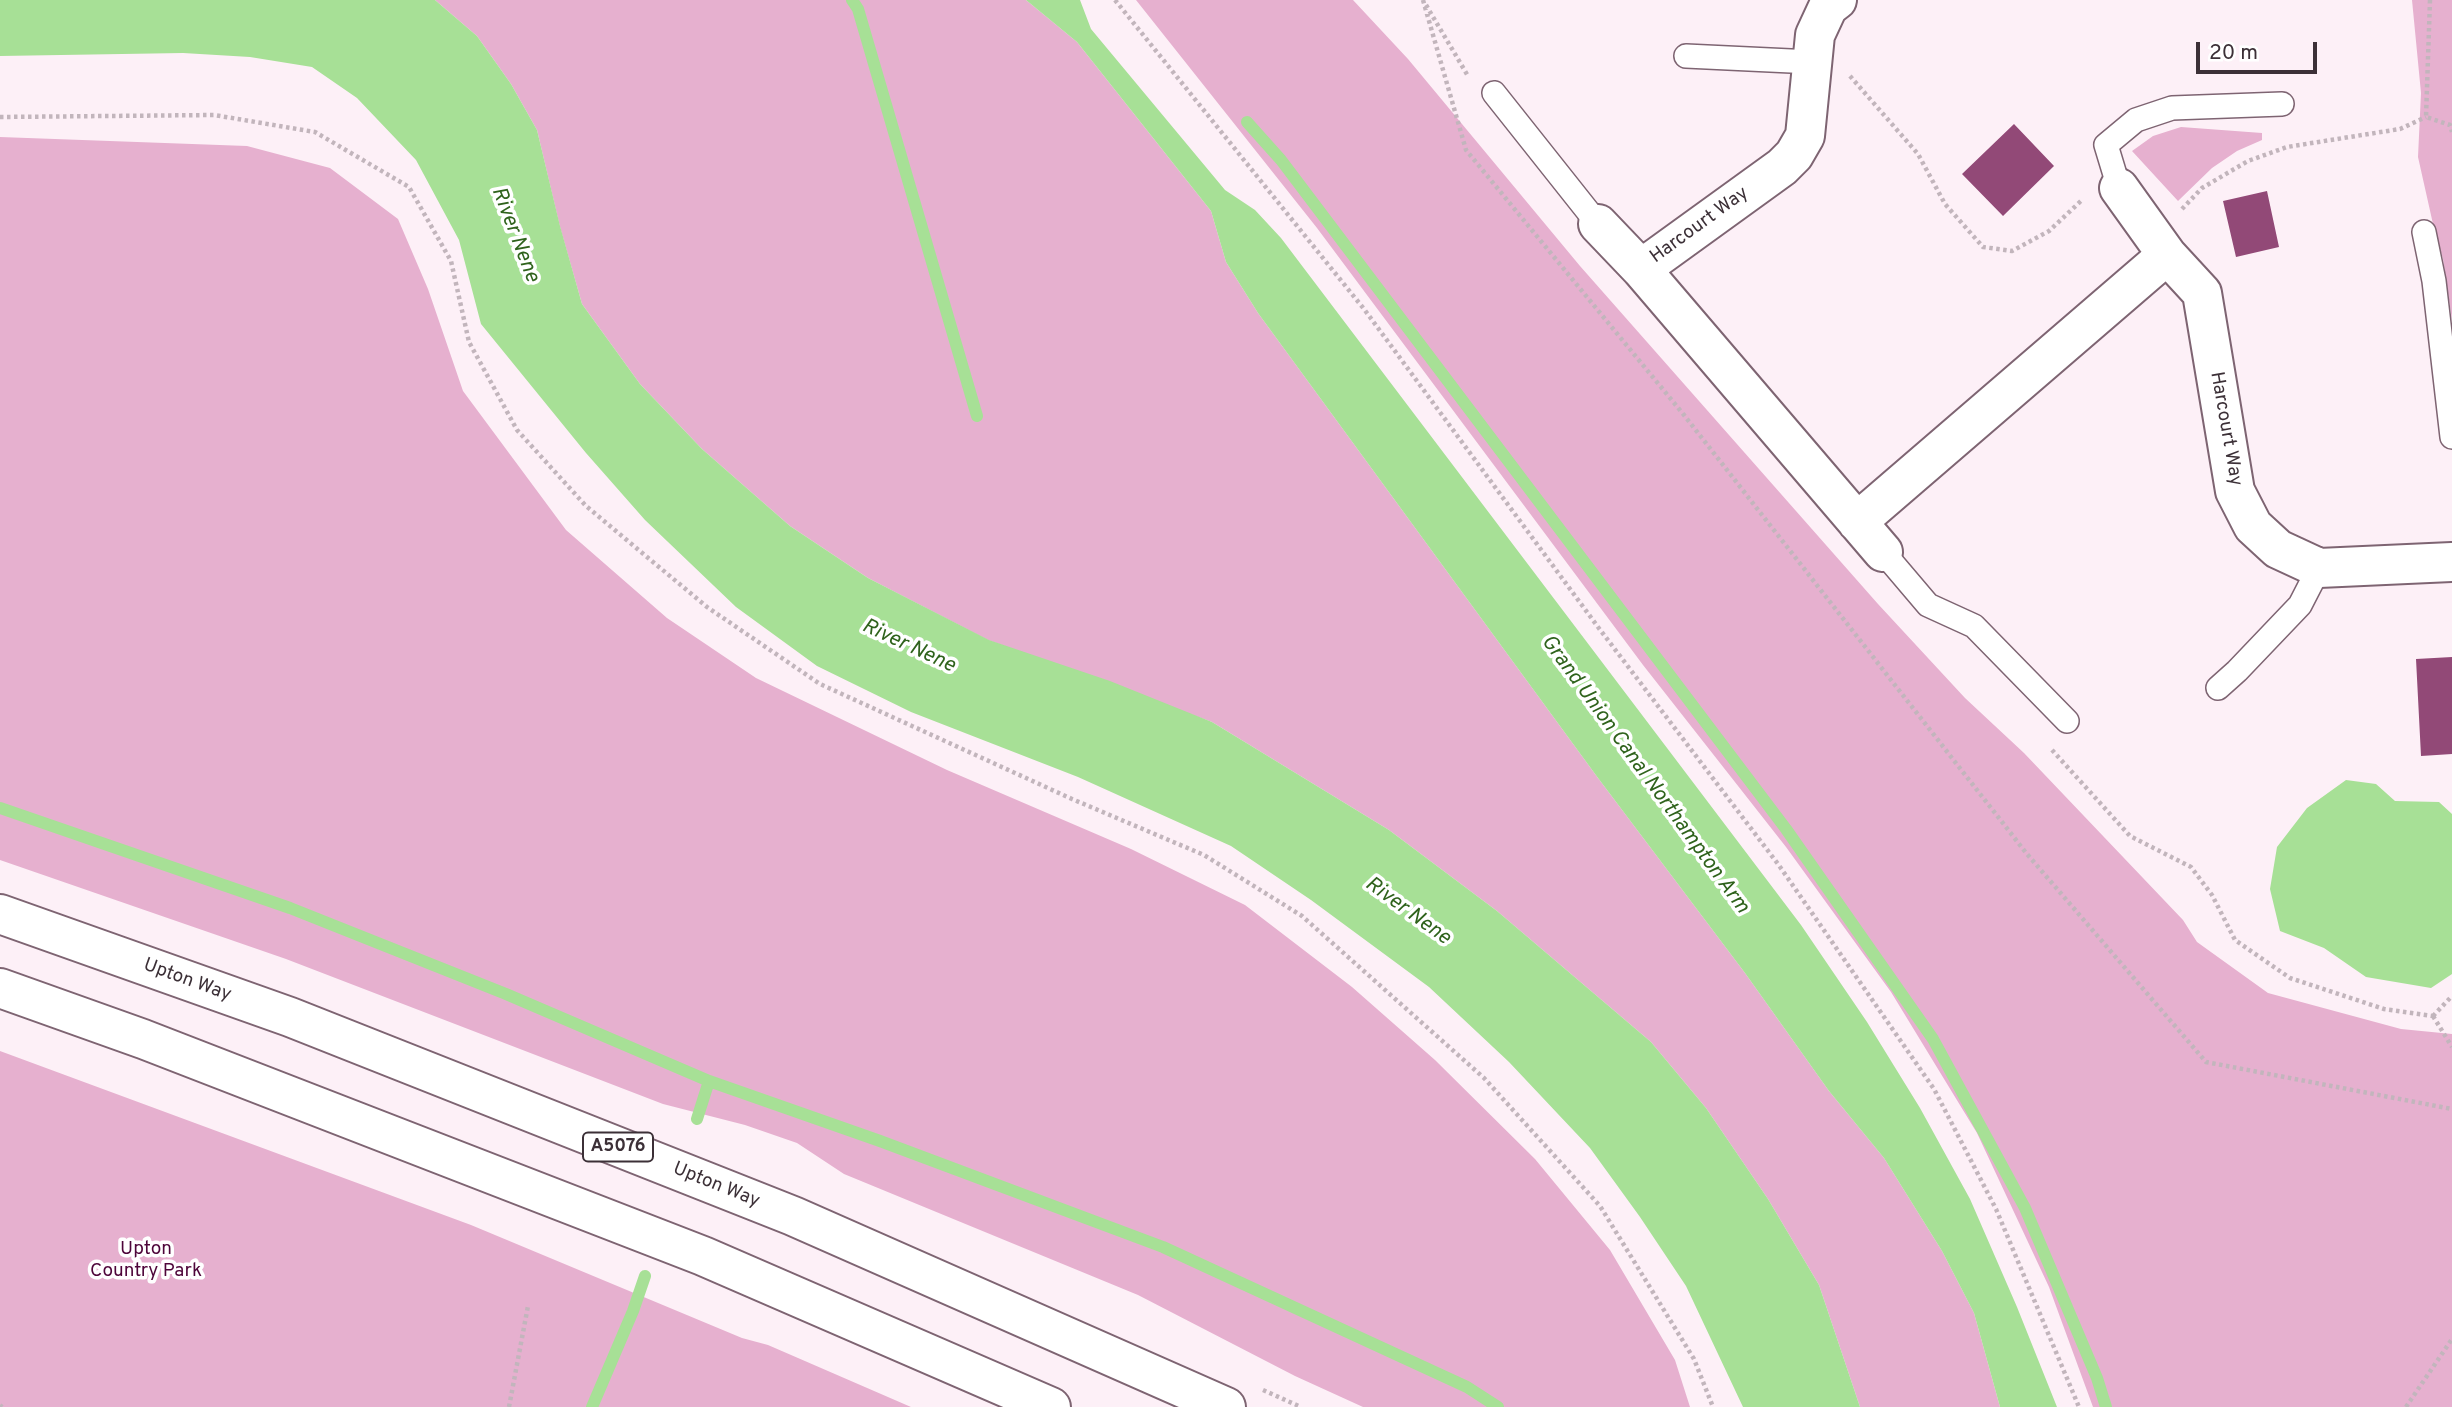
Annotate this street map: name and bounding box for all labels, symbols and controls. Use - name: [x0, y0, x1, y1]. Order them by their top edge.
- scale bar: [2200, 28, 2321, 72]
- text: 20 m: [2209, 40, 2258, 67]
- street label: Harcourt Way: [1646, 183, 1754, 269]
- water label: River Nene: [484, 184, 544, 286]
- street label: Harcourt Way: [2204, 370, 2246, 488]
- water label: River Nene: [857, 614, 959, 680]
- water label: Grand Union Canal Northampton Arm: [1534, 631, 1754, 919]
- water label: River Nene: [1359, 872, 1455, 952]
- street label: Upton Way: [140, 955, 234, 1007]
- road number: A5076: [583, 1132, 653, 1162]
- street label: Upton Way: [669, 1158, 763, 1214]
- park label: Upton Country Park: [90, 1239, 202, 1283]

